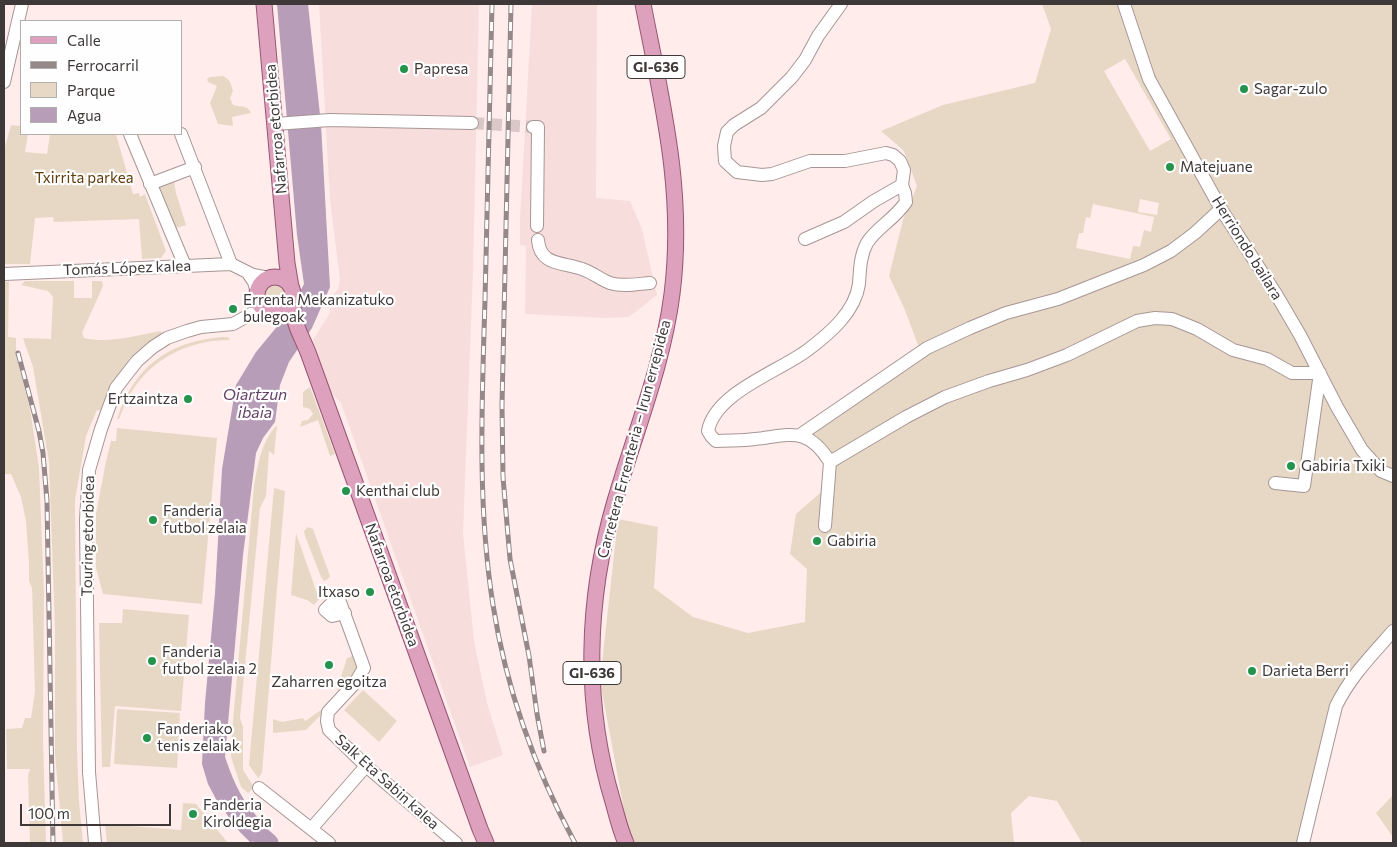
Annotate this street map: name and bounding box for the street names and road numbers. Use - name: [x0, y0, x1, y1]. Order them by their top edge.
- road number: GI-636: [627, 56, 685, 78]
- street label: Nafarroa etorbidea: [261, 63, 291, 195]
- street label: Herriondo bailara: [1208, 193, 1286, 303]
- street label: Tomás López kalea: [63, 257, 191, 279]
- street label: Carretera Errenteria – Irun errepidea: [593, 318, 675, 560]
- street label: Touring etorbidea: [78, 475, 98, 597]
- street label: Nafarroa etorbidea: [361, 521, 423, 649]
- road number: GI-636: [563, 661, 621, 684]
- street label: Salk Eta Sabin kalea: [331, 731, 443, 833]

